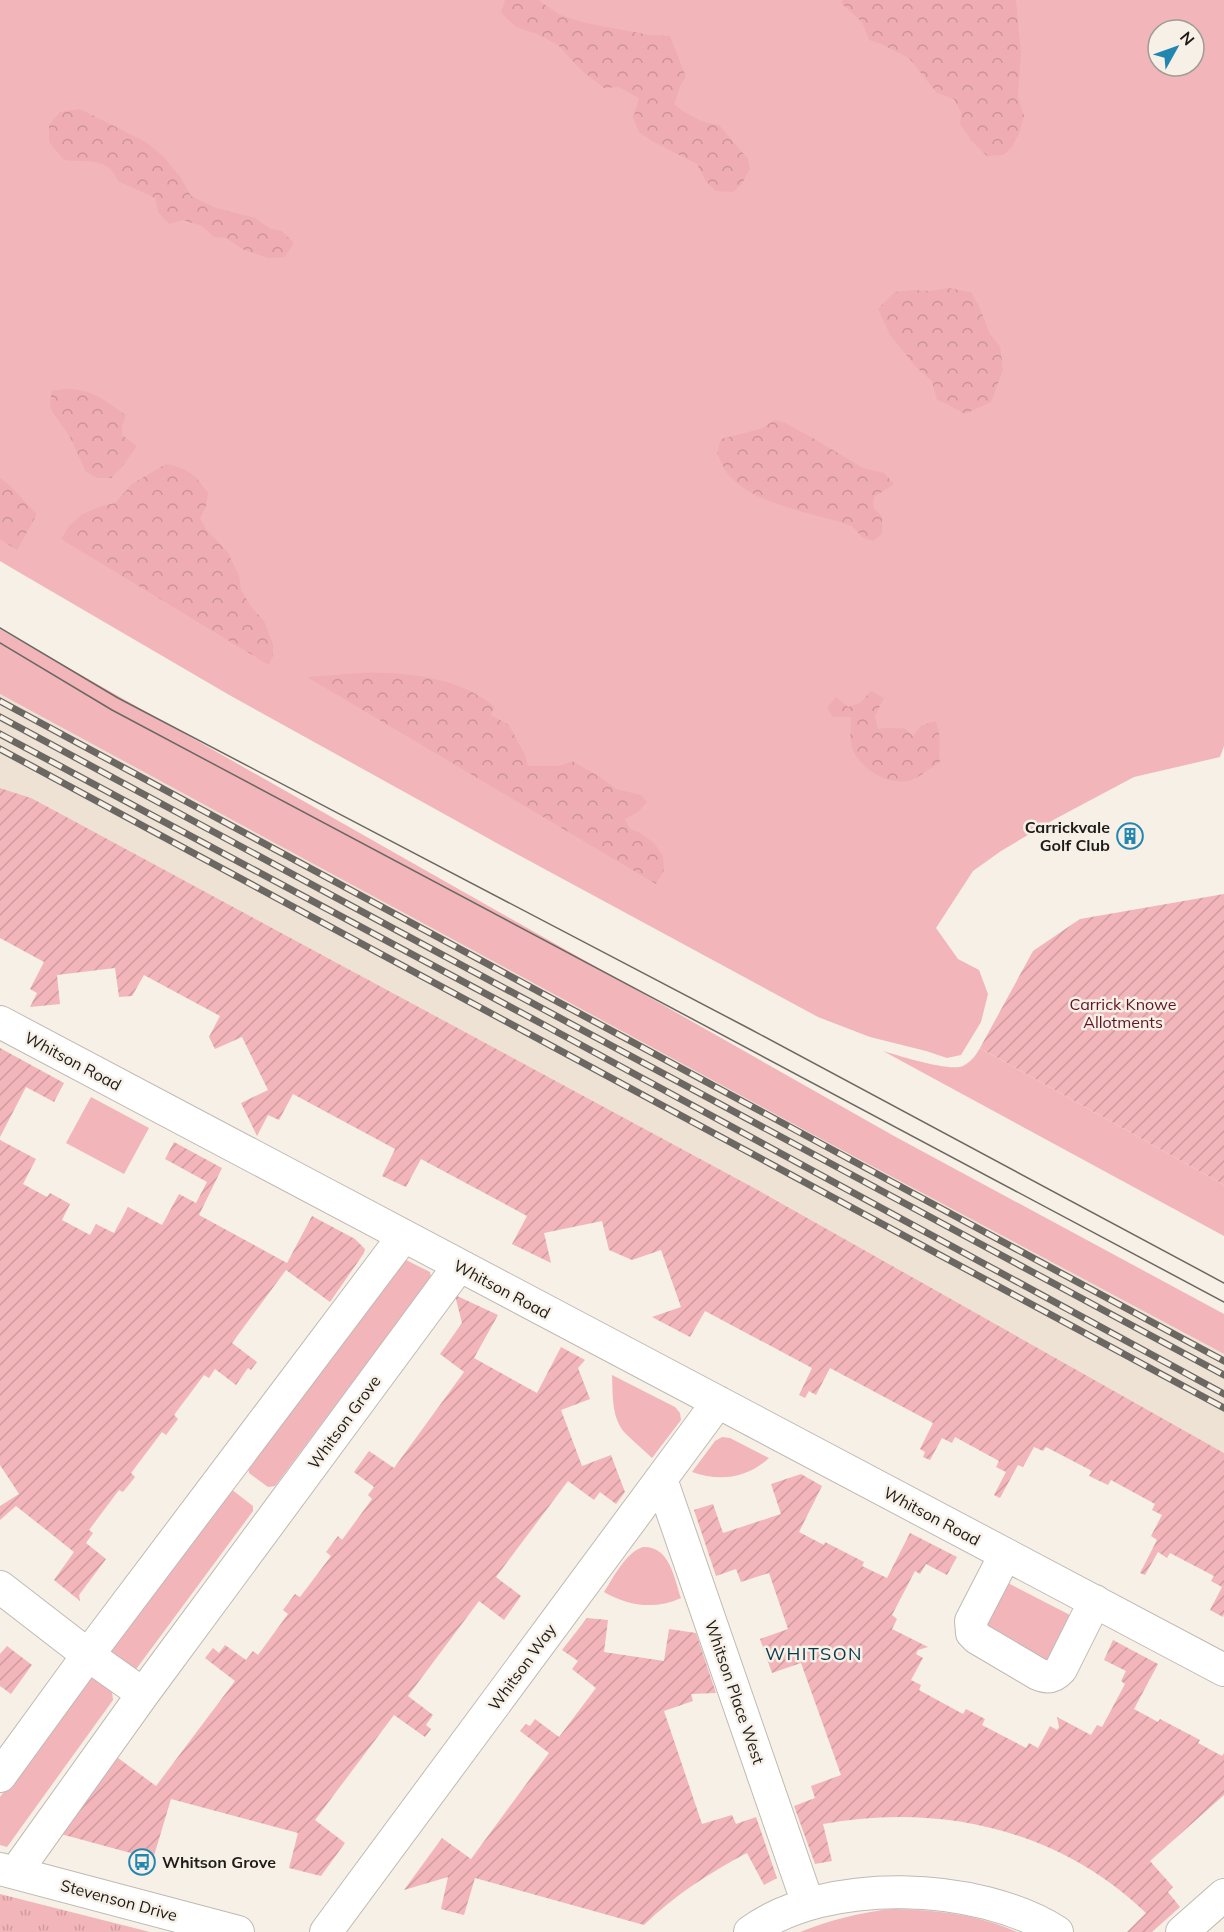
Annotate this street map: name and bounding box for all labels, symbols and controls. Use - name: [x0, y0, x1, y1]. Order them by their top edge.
- north arrow: [1146, 18, 1206, 78]
- text: N: [1176, 27, 1199, 49]
- place label: Carrickvale Golf Club: [1025, 817, 1110, 855]
- building icon: Carrickvale Golf Club: [1115, 821, 1145, 851]
- park label: Carrick Knowe Allotments: [1069, 994, 1177, 1032]
- street label: Whitson Road: [21, 1027, 125, 1095]
- street label: Whitson Road: [450, 1255, 554, 1323]
- street label: Whitson Grove: [303, 1371, 385, 1473]
- street label: Whitson Road: [880, 1482, 984, 1550]
- street label: Whitson Place West: [701, 1618, 769, 1767]
- street label: Whitson Way: [484, 1619, 560, 1714]
- district label: WHITSON: [765, 1642, 863, 1665]
- bus stop icon: Whitson Grove: [127, 1847, 157, 1877]
- place label: Whitson Grove: [162, 1852, 276, 1872]
- street label: Stevenson Drive: [59, 1875, 179, 1925]

